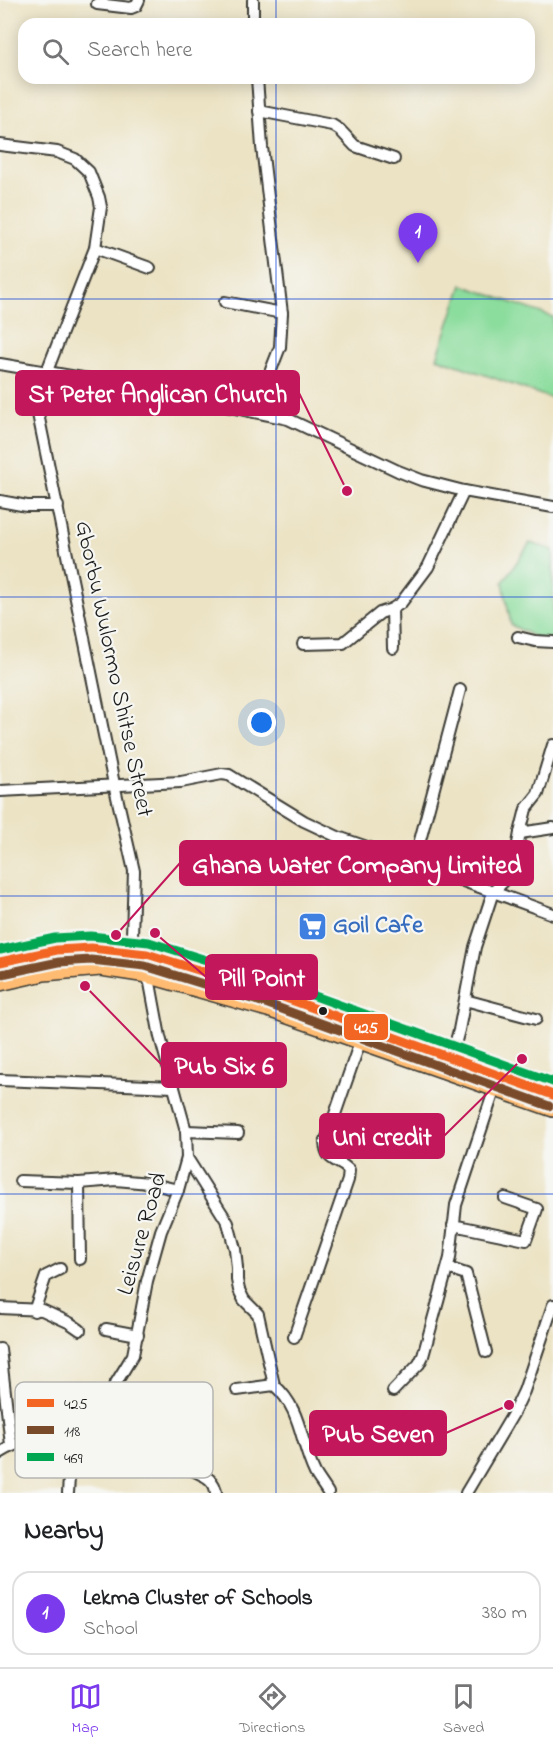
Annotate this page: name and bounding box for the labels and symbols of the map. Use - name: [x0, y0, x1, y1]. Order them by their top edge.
- pin: 1: [398, 214, 438, 263]
- callout: St Peter Anglican Church: [16, 371, 299, 415]
- text: St Peter Anglican Church: [29, 377, 287, 416]
- street label: Gborbu Wulormo Shitse Street: [64, 518, 162, 820]
- your location: [247, 708, 276, 737]
- callout: Ghana Water Company Limited: [180, 841, 533, 885]
- text: Ghana Water Company Limited: [192, 848, 522, 886]
- place label: Goil Cafe: [333, 909, 424, 944]
- supermarket icon: Goil Cafe: [296, 910, 328, 942]
- callout: Pill Point: [206, 955, 317, 999]
- text: Pill Point: [219, 961, 306, 999]
- unlabelled marker: [317, 1005, 329, 1017]
- line badge: 425: [343, 1013, 389, 1041]
- text: 425: [353, 1017, 379, 1041]
- callout: Pub Six 6: [162, 1043, 286, 1087]
- text: Pub Six 6: [174, 1049, 274, 1087]
- callout: Uni credit: [320, 1114, 444, 1158]
- text: Uni credit: [332, 1120, 432, 1158]
- street label: Leisure Road: [109, 1168, 177, 1299]
- legend: [15, 1382, 213, 1478]
- text: 425: [64, 1393, 88, 1417]
- callout: Pub Seven: [310, 1411, 446, 1455]
- text: Pub Seven: [322, 1417, 434, 1455]
- text: 118: [64, 1420, 80, 1444]
- text: 469: [64, 1447, 83, 1471]

